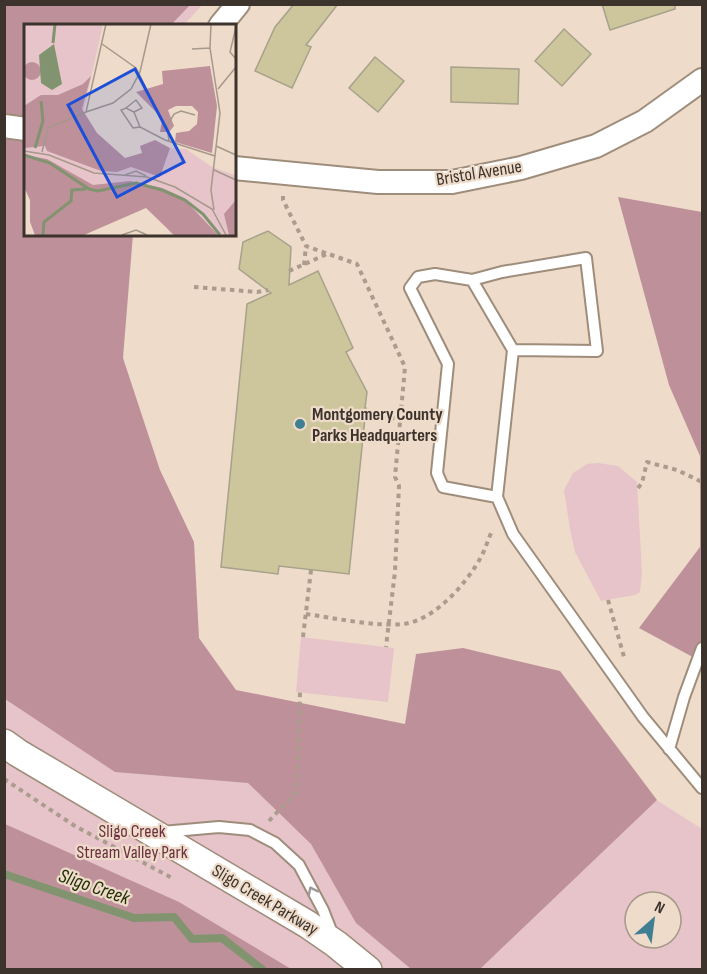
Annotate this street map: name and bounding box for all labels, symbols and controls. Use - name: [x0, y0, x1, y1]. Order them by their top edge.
- inset map: [24, 24, 236, 236]
- street label: Bristol Avenue: [435, 156, 523, 190]
- place label: Montgomery County Parks Headquarters: [312, 404, 443, 446]
- marker: Montgomery County Parks Headquarters: [293, 417, 307, 431]
- park label: Sligo Creek Stream Valley Park: [76, 821, 188, 863]
- street label: Sligo Creek Parkway: [208, 860, 322, 940]
- water label: Sligo Creek: [55, 864, 133, 910]
- one-way arrow: [308, 886, 320, 897]
- north arrow: [623, 890, 683, 950]
- text: N: [651, 898, 668, 918]

